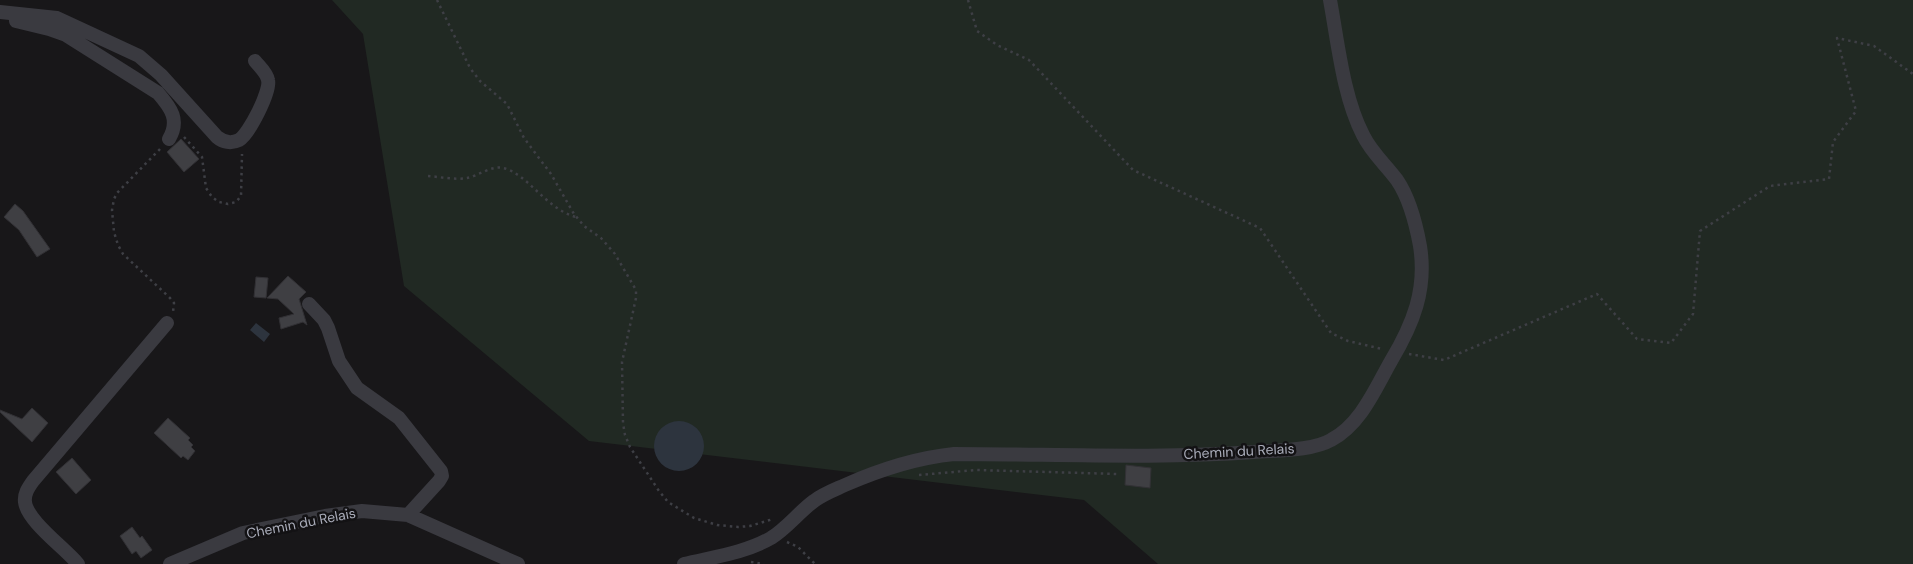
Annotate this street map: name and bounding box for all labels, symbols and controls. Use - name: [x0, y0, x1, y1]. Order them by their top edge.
- street label: Chemin du Relais: [1183, 439, 1295, 463]
- street label: Chemin du Relais: [245, 504, 357, 542]

